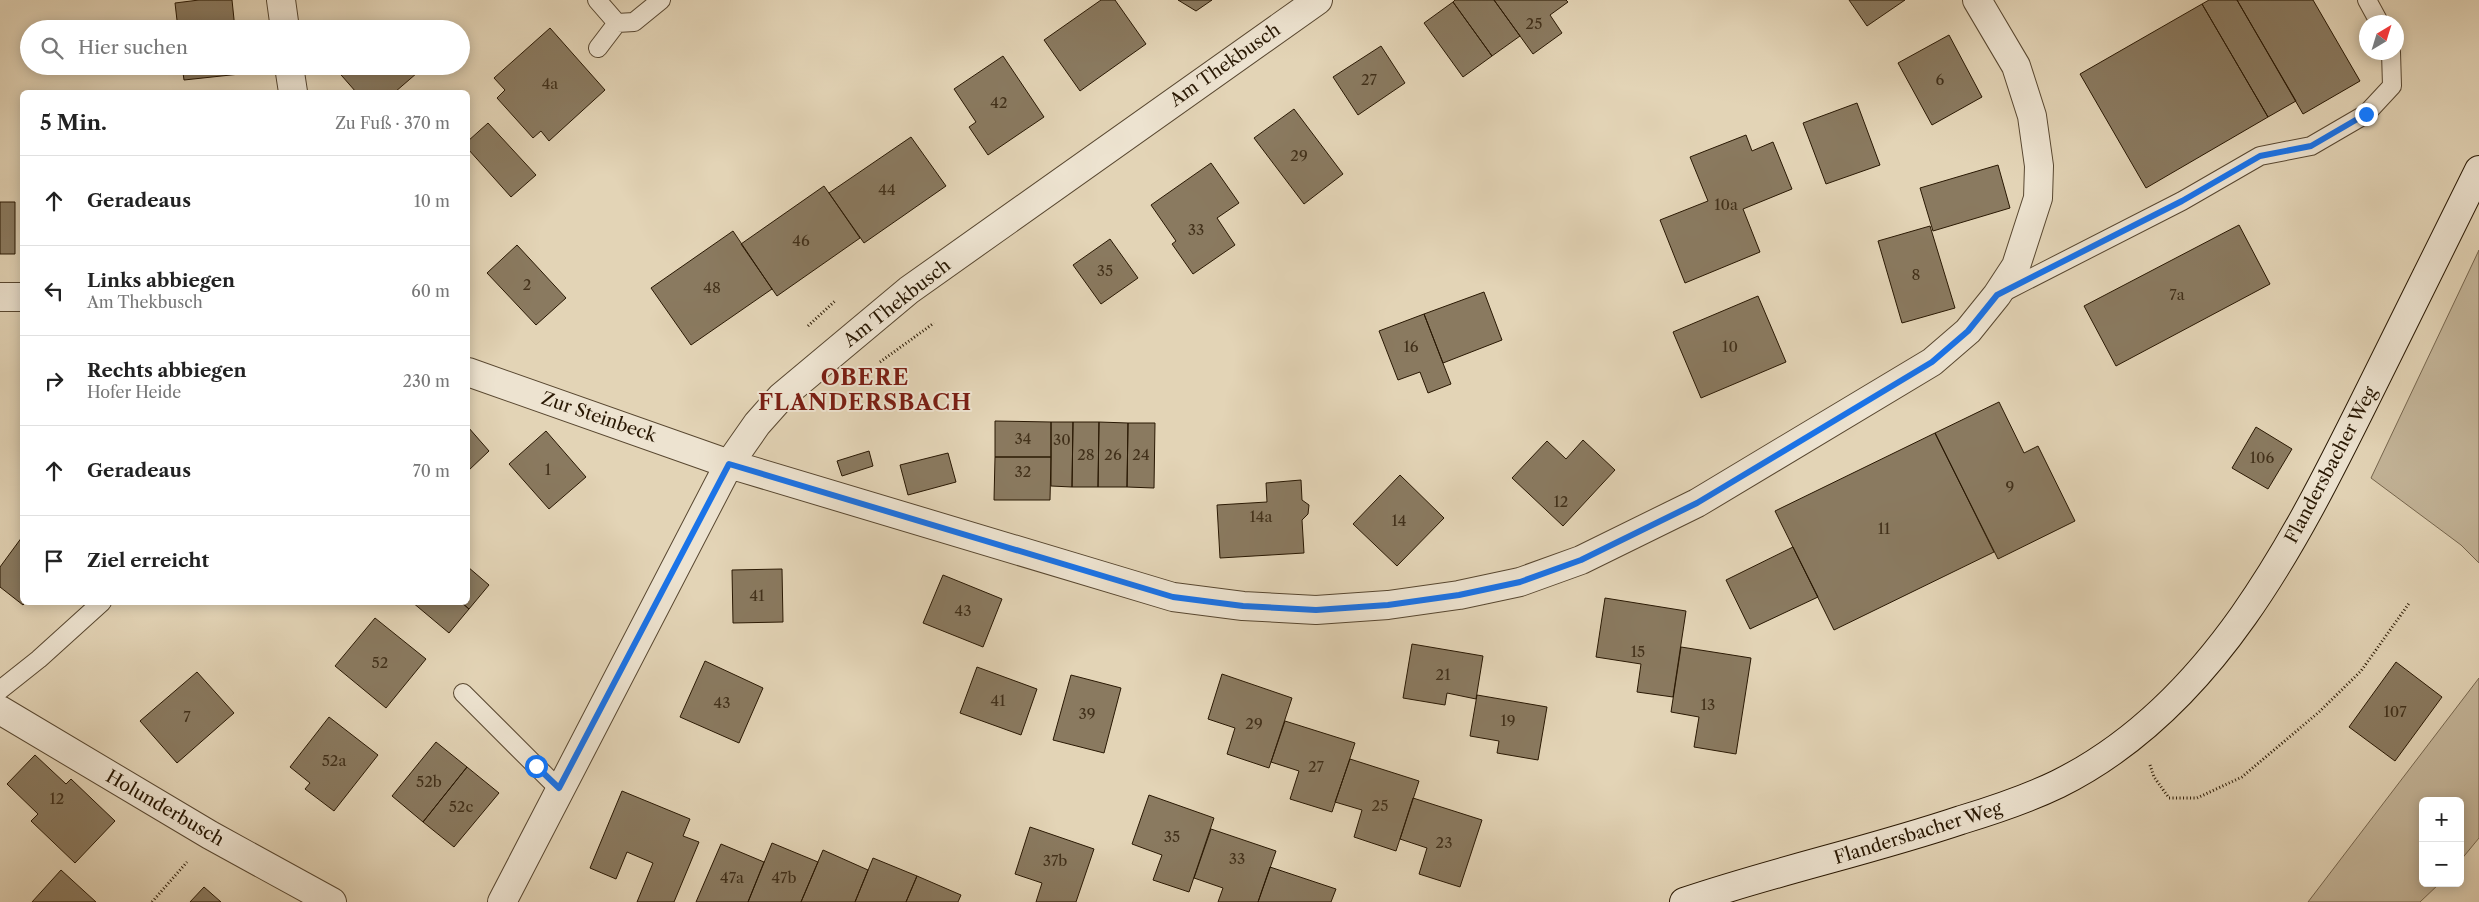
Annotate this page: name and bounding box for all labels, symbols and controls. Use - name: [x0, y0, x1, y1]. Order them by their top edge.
- house number: 25: [1526, 14, 1542, 33]
- north arrow: [2359, 15, 2404, 60]
- street label: Am Thekbusch: [1165, 19, 1285, 112]
- search box: [20, 20, 470, 75]
- icon: search: [38, 34, 66, 62]
- text: Hier suchen: [78, 36, 188, 59]
- house number: 27: [1361, 70, 1378, 89]
- house number: 6: [1936, 70, 1945, 89]
- house number: 4a: [542, 74, 558, 93]
- house number: 42: [990, 93, 1008, 112]
- route end: [2355, 103, 2378, 126]
- text: 5 Min.: [40, 110, 107, 135]
- text: Zu Fuß · 370 m: [335, 113, 450, 133]
- house number: 29: [1290, 146, 1308, 165]
- house number: 44: [878, 180, 896, 199]
- icon: ahead: [40, 187, 68, 215]
- text: Geradeaus: [87, 189, 191, 212]
- text: 10 m: [414, 191, 450, 211]
- house number: 10a: [1714, 195, 1738, 214]
- house number: 33: [1188, 220, 1204, 239]
- house number: 46: [792, 231, 810, 250]
- street label: Am Thekbusch: [838, 254, 955, 352]
- house number: 35: [1097, 261, 1113, 280]
- house number: 8: [1912, 265, 1921, 284]
- text: Links abbiegen: [87, 269, 235, 292]
- house number: 2: [523, 275, 531, 294]
- icon: left: [40, 277, 68, 305]
- house number: 48: [703, 278, 721, 297]
- text: 60 m: [411, 281, 450, 301]
- house number: 7a: [2169, 285, 2185, 304]
- text: Am Thekbusch: [87, 292, 203, 312]
- house number: 16: [1403, 337, 1419, 356]
- house number: 10: [1722, 337, 1738, 356]
- text: Rechts abbiegen: [87, 359, 247, 382]
- district label: OBERE FLANDERSBACH: [758, 364, 972, 416]
- icon: right: [40, 367, 68, 395]
- text: 230 m: [403, 371, 450, 391]
- text: Hofer Heide: [87, 382, 181, 402]
- street label: Flandersbacher Weg: [2280, 382, 2382, 547]
- street label: Zur Steinbeck: [539, 387, 661, 447]
- house number: 34: [1015, 429, 1031, 448]
- house number: 30: [1053, 430, 1071, 449]
- house number: 28: [1077, 445, 1095, 464]
- house number: 26: [1104, 445, 1122, 464]
- house number: 24: [1132, 445, 1150, 464]
- house number: 106: [2250, 448, 2275, 467]
- icon: ahead: [40, 457, 68, 485]
- text: Geradeaus: [87, 459, 191, 482]
- house number: 1: [545, 460, 552, 479]
- text: 70 m: [413, 461, 450, 481]
- house number: 32: [1015, 462, 1031, 481]
- house number: 9: [2006, 477, 2014, 496]
- house number: 12: [1554, 492, 1568, 511]
- house number: 14a: [1250, 507, 1273, 526]
- house number: 14: [1392, 511, 1406, 530]
- house number: 11: [1878, 519, 1891, 538]
- icon: arrive: [40, 547, 68, 575]
- text: Ziel erreicht: [87, 549, 209, 572]
- house number: 41: [750, 586, 765, 605]
- house number: 43: [955, 601, 971, 620]
- house number: 15: [1631, 642, 1645, 661]
- house number: 52: [372, 653, 388, 672]
- house number: 21: [1436, 665, 1451, 684]
- house number: 41: [991, 691, 1006, 710]
- house number: 43: [714, 693, 730, 712]
- house number: 13: [1701, 695, 1715, 714]
- house number: 107: [2383, 702, 2407, 721]
- house number: 39: [1078, 704, 1096, 723]
- house number: 7: [183, 707, 191, 726]
- house number: 19: [1500, 711, 1516, 730]
- house number: 29: [1245, 714, 1263, 733]
- house number: 52a: [322, 751, 346, 770]
- route start: [525, 755, 548, 778]
- house number: 27: [1308, 757, 1325, 776]
- street label: Holunderbusch: [102, 765, 228, 851]
- house number: 52b: [416, 772, 442, 791]
- house number: 12: [50, 789, 64, 808]
- house number: 25: [1372, 796, 1388, 815]
- house number: 52c: [449, 797, 473, 816]
- street label: Flandersbacher Weg: [1831, 797, 2005, 869]
- map controls: [2419, 797, 2464, 887]
- button: +: [2419, 797, 2464, 842]
- house number: 35: [1164, 827, 1180, 846]
- house number: 23: [1436, 833, 1452, 852]
- button: −: [2419, 842, 2464, 887]
- house number: 33: [1229, 849, 1245, 868]
- house number: 37b: [1043, 851, 1067, 870]
- house number: 47a: [720, 868, 744, 887]
- house number: 47b: [771, 868, 797, 887]

